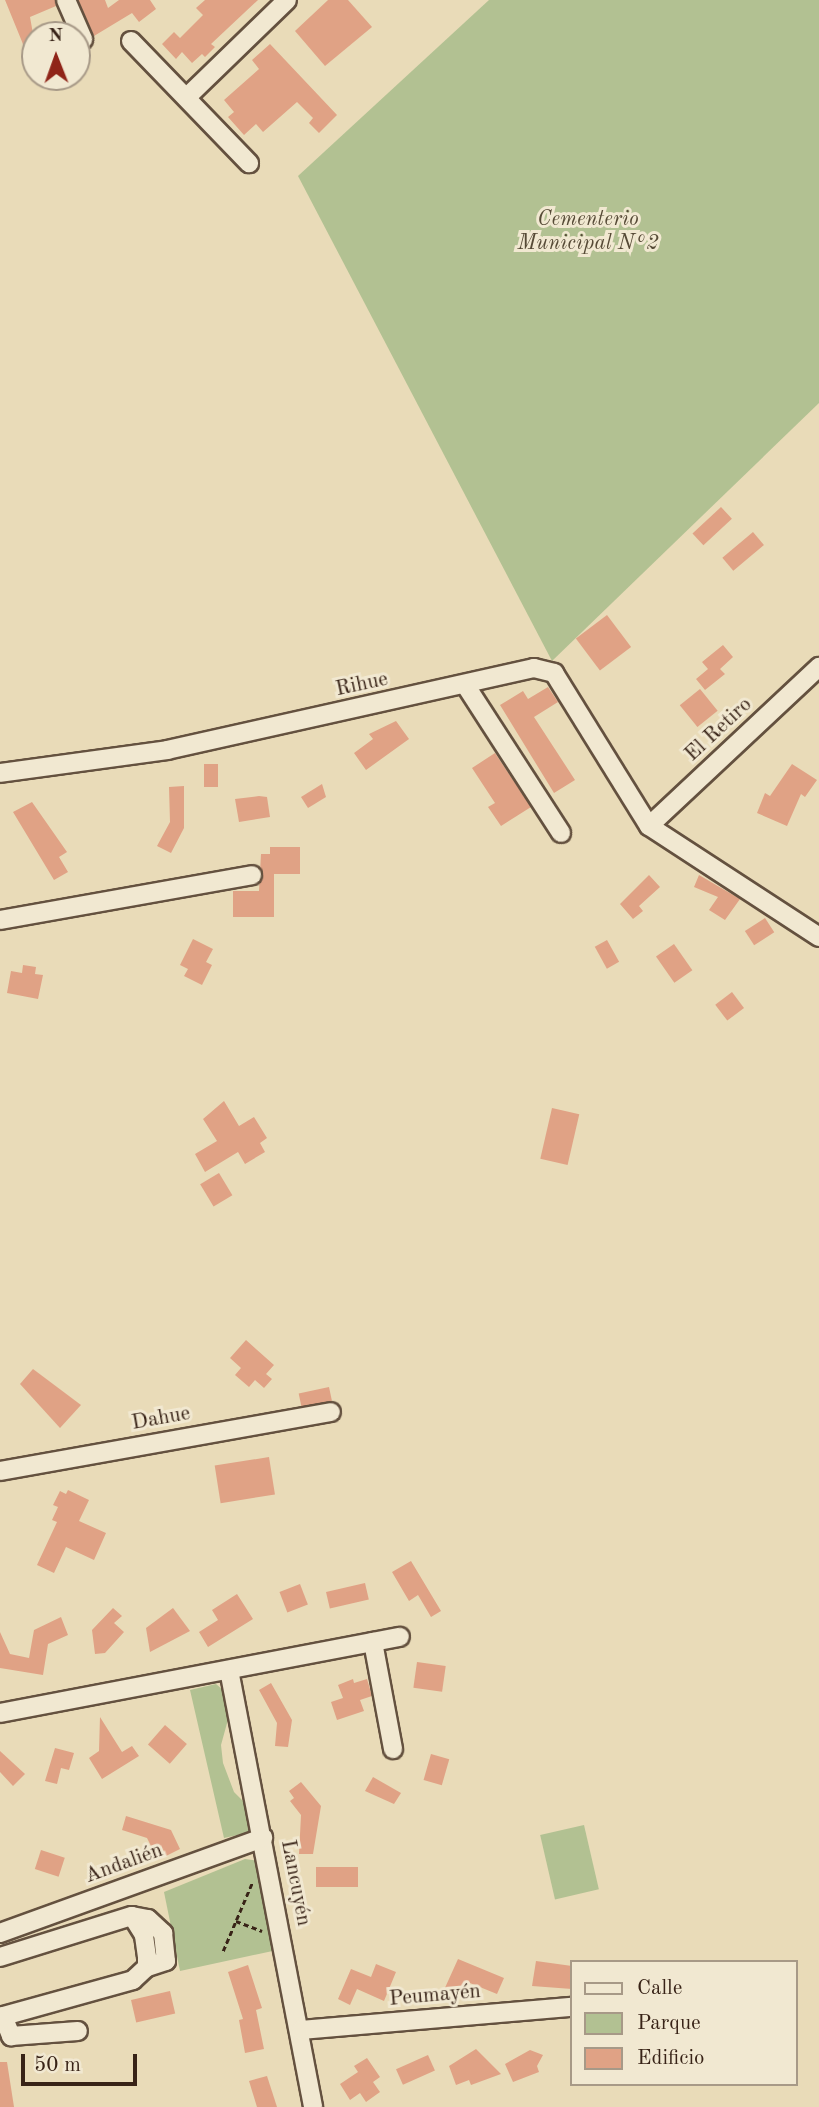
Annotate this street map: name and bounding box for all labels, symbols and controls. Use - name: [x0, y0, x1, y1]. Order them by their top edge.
- north arrow: [21, 21, 91, 91]
- text: N: [48, 27, 63, 46]
- park label: Cementerio Municipal N°2: [517, 207, 659, 257]
- street label: Rihue: [333, 667, 391, 703]
- street label: El Retiro: [680, 693, 758, 767]
- street label: Dahue: [130, 1401, 192, 1437]
- street label: Andalién: [82, 1838, 166, 1890]
- street label: Lancuyén: [274, 1838, 316, 1928]
- legend: [570, 1960, 798, 2086]
- text: Calle: [637, 1978, 682, 1999]
- street label: Peumayén: [388, 1979, 482, 2013]
- text: Parque: [637, 2013, 701, 2034]
- scale bar: [24, 2040, 140, 2084]
- text: Edificio: [637, 2048, 705, 2069]
- text: 50 m: [34, 2055, 81, 2076]

